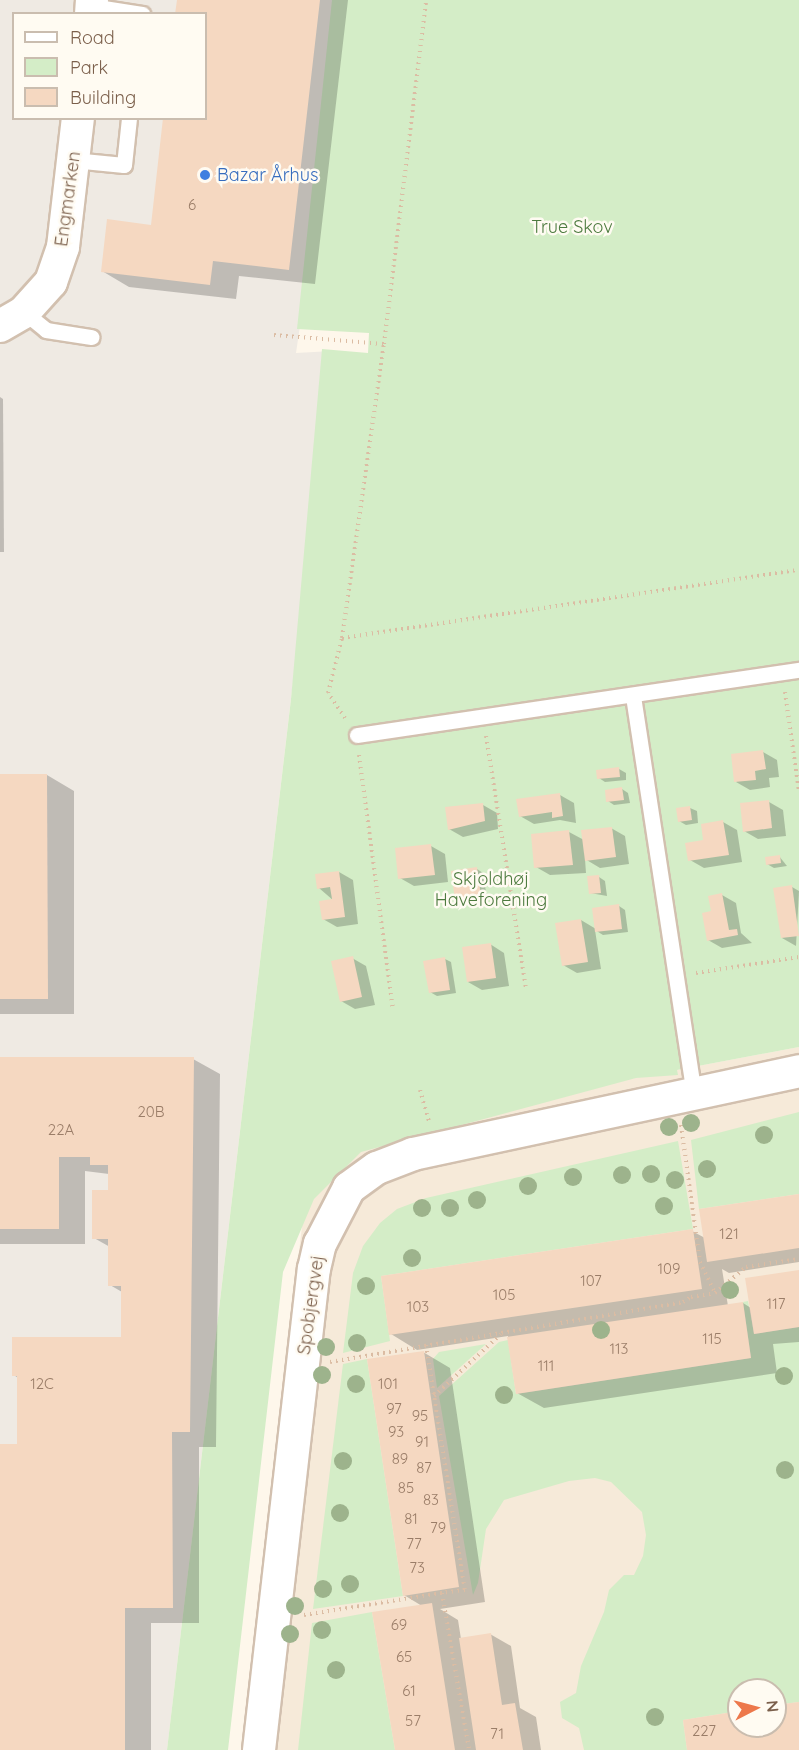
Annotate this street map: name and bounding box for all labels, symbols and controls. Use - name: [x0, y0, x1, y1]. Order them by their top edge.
- legend: [12, 12, 207, 120]
- text: Road: [70, 26, 115, 49]
- text: Park: [70, 56, 108, 79]
- text: Building: [70, 86, 136, 109]
- street label: Engmarken: [51, 150, 85, 248]
- place label: Bazar Århus: [217, 164, 319, 186]
- marker: Bazar Århus: [198, 168, 212, 182]
- house number: 6: [188, 196, 196, 214]
- park label: True Skov: [531, 216, 613, 238]
- park label: Skjoldhøj Haveforening: [435, 869, 547, 912]
- house number: 20B: [138, 1103, 164, 1121]
- house number: 22A: [48, 1121, 74, 1139]
- house number: 121: [719, 1225, 739, 1243]
- street label: Spobjergvej: [293, 1254, 329, 1356]
- house number: 109: [658, 1260, 680, 1278]
- house number: 107: [580, 1272, 602, 1290]
- house number: 105: [493, 1286, 515, 1304]
- house number: 117: [767, 1295, 785, 1313]
- house number: 103: [407, 1298, 429, 1316]
- house number: 115: [702, 1330, 722, 1348]
- house number: 113: [610, 1340, 628, 1358]
- house number: 111: [538, 1357, 554, 1375]
- house number: 12C: [30, 1375, 54, 1393]
- house number: 101: [378, 1375, 398, 1393]
- house number: 97: [386, 1400, 402, 1418]
- house number: 95: [412, 1407, 428, 1425]
- house number: 93: [388, 1423, 404, 1441]
- house number: 91: [415, 1433, 429, 1451]
- house number: 89: [392, 1450, 408, 1468]
- house number: 87: [416, 1459, 432, 1477]
- house number: 85: [398, 1479, 414, 1497]
- house number: 83: [423, 1491, 439, 1509]
- house number: 81: [404, 1510, 418, 1528]
- house number: 79: [430, 1519, 446, 1537]
- house number: 77: [406, 1535, 422, 1553]
- house number: 73: [409, 1559, 425, 1577]
- house number: 69: [391, 1616, 407, 1634]
- house number: 65: [396, 1648, 412, 1666]
- north arrow: [727, 1678, 787, 1738]
- house number: 61: [402, 1682, 416, 1700]
- text: N: [762, 1699, 783, 1713]
- house number: 57: [405, 1712, 421, 1730]
- house number: 227: [692, 1722, 716, 1740]
- house number: 71: [490, 1725, 504, 1743]

